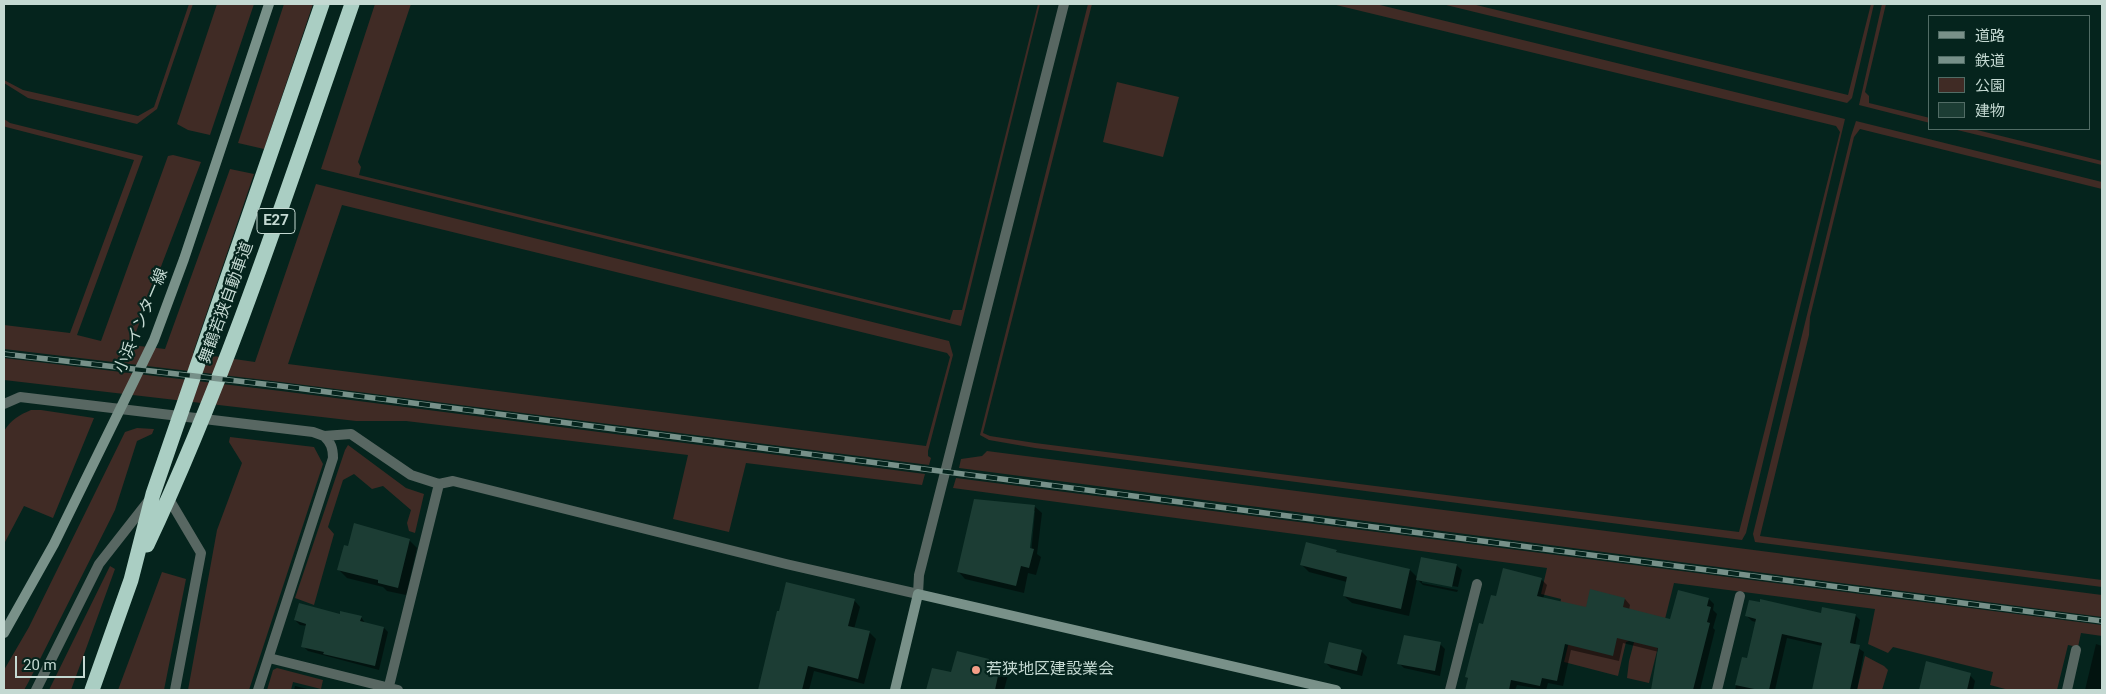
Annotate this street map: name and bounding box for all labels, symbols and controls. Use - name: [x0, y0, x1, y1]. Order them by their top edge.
- legend: [1928, 15, 2091, 130]
- text: 道路: [1975, 27, 2005, 45]
- text: 鉄道: [1975, 52, 2005, 70]
- text: 公園: [1975, 77, 2005, 95]
- text: 建物: [1975, 102, 2005, 120]
- road number: E27: [257, 208, 295, 234]
- street label: 舞鶴若狭自動車道: [196, 240, 258, 366]
- street label: 小浜インター線: [111, 266, 173, 376]
- scale bar: [18, 646, 88, 678]
- text: 20 m: [23, 656, 57, 674]
- place label: 若狭地区建設業会: [986, 660, 1114, 680]
- marker: 若狭地区建設業会: [970, 664, 982, 676]

